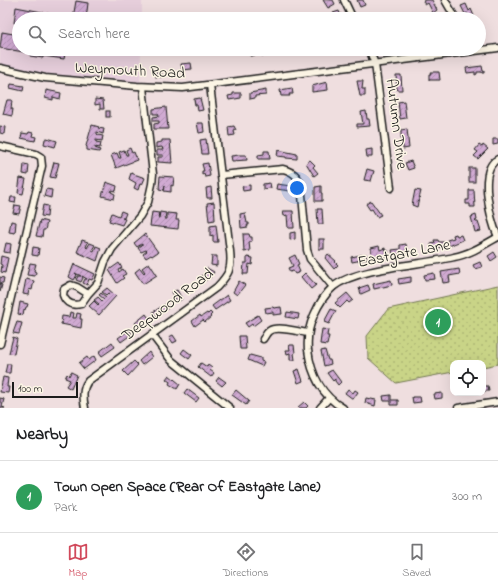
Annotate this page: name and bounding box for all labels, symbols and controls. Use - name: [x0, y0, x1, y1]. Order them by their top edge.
- search box: [12, 12, 486, 56]
- icon: search: [26, 23, 48, 45]
- text: Search here: [58, 23, 130, 45]
- street label: Weymouth Road: [74, 56, 186, 86]
- street label: Autumn Drive: [379, 77, 414, 172]
- your location: [287, 178, 307, 198]
- street label: Eastgate Lane: [356, 233, 453, 275]
- street label: Deepwood Road: [116, 262, 219, 348]
- pin: 1: [425, 307, 451, 337]
- map controls: [450, 360, 486, 396]
- button: locate: [450, 360, 486, 396]
- scale bar: [12, 380, 78, 399]
- text: 100 m: [18, 381, 42, 397]
- text: Nearby: [16, 422, 68, 447]
- text: Town Open Space (Rear Of Eastgate Lane): [54, 476, 320, 498]
- text: 1: [27, 487, 31, 506]
- text: 300 m: [452, 487, 482, 506]
- text: Park: [54, 498, 78, 517]
- tab: Map: [67, 541, 89, 581]
- tab: Directions: [223, 541, 268, 581]
- tab: Saved: [402, 541, 431, 581]

